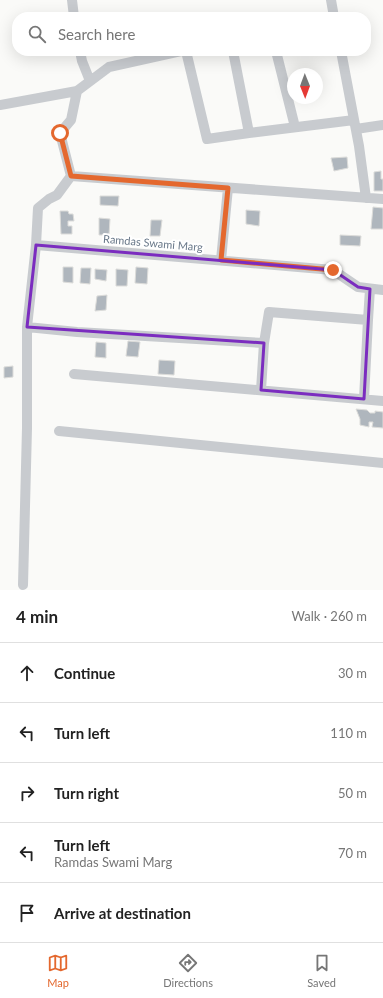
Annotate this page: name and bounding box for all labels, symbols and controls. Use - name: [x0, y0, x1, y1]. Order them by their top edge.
- search box: [12, 12, 371, 56]
- icon: search: [26, 23, 48, 45]
- text: Search here: [58, 25, 135, 43]
- north arrow: [287, 68, 323, 104]
- route start: [51, 124, 69, 142]
- street label: Ramdas Swami Marg: [103, 232, 204, 253]
- route end: [324, 261, 342, 279]
- text: 4 min: [16, 606, 58, 627]
- text: Walk · 260 m: [291, 608, 367, 624]
- icon: ahead: [16, 662, 38, 684]
- text: Continue: [54, 664, 115, 682]
- text: 30 m: [338, 665, 367, 681]
- icon: left: [16, 722, 38, 744]
- text: Turn left: [54, 724, 110, 742]
- text: 110 m: [330, 725, 367, 741]
- icon: right: [16, 782, 38, 804]
- text: Turn right: [54, 784, 119, 802]
- text: 50 m: [338, 785, 367, 801]
- text: Turn left: [54, 836, 110, 854]
- icon: left: [16, 842, 38, 864]
- text: 70 m: [338, 845, 367, 861]
- text: Ramdas Swami Marg: [54, 854, 172, 870]
- icon: arrive: [16, 902, 38, 924]
- text: Arrive at destination: [54, 904, 191, 922]
- tab: Map: [47, 952, 69, 989]
- tab: Directions: [163, 952, 213, 989]
- tab: Saved: [307, 952, 336, 989]

